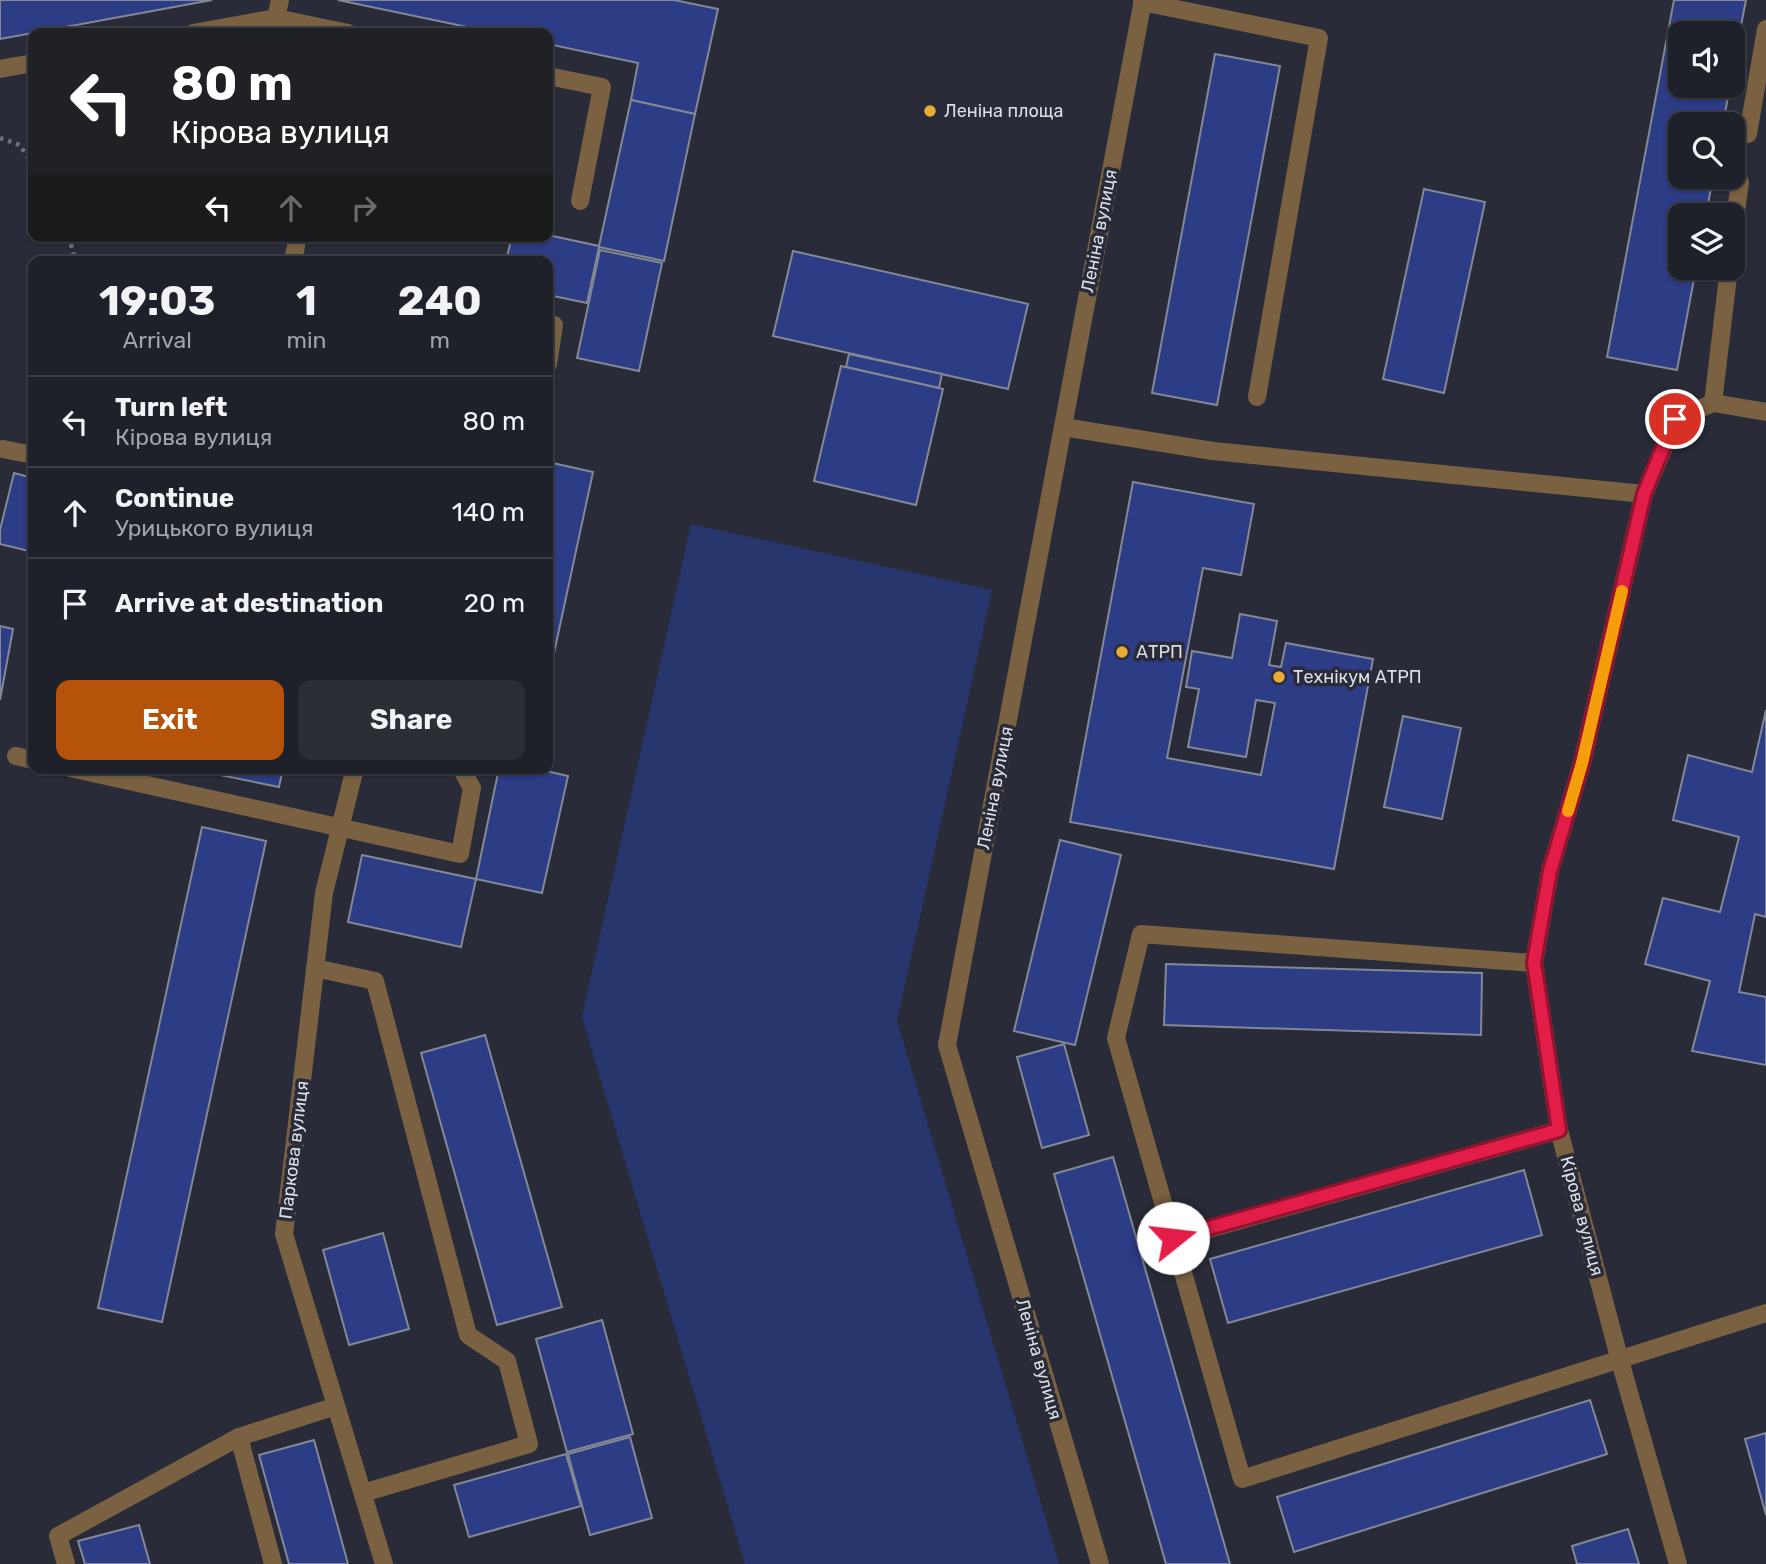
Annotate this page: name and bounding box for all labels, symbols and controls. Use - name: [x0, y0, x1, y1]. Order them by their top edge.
- map controls: [1668, 21, 1745, 280]
- button: sound: [1668, 21, 1745, 98]
- text: 80 m: [171, 54, 293, 112]
- icon: left: [56, 56, 147, 147]
- place label: Леніна площа: [944, 100, 1063, 122]
- marker: Леніна площа: [922, 103, 938, 119]
- button: search: [1668, 112, 1745, 189]
- text: Кірова вулиця: [171, 113, 390, 151]
- street label: Леніна вулиця: [1076, 167, 1122, 295]
- icon: left: [199, 189, 237, 227]
- icon: ahead: [272, 189, 310, 227]
- icon: right: [345, 189, 383, 227]
- button: layers: [1668, 203, 1745, 280]
- text: 19:03: [99, 276, 215, 326]
- text: 1: [296, 276, 317, 326]
- text: 240: [398, 276, 482, 326]
- text: Arrival: [123, 326, 192, 354]
- text: min: [287, 326, 326, 354]
- text: m: [430, 326, 450, 354]
- pin: [1645, 389, 1705, 449]
- text: Turn left: [115, 392, 227, 423]
- icon: arrive: [1656, 400, 1694, 438]
- icon: left: [56, 403, 94, 441]
- text: 80 m: [462, 406, 525, 437]
- text: Кірова вулиця: [115, 423, 272, 451]
- text: Continue: [115, 483, 234, 514]
- icon: ahead: [56, 494, 94, 532]
- text: 140 m: [452, 497, 525, 528]
- text: Урицького вулиця: [115, 514, 313, 542]
- icon: arrive: [56, 585, 94, 623]
- text: Arrive at destination: [115, 588, 383, 619]
- text: 20 m: [464, 588, 525, 619]
- place label: АТРП: [1136, 641, 1183, 663]
- marker: АТРП: [1114, 644, 1130, 660]
- place label: Технікум АТРП: [1293, 666, 1422, 688]
- marker: Технікум АТРП: [1271, 669, 1287, 685]
- button: Exit: [56, 680, 284, 760]
- button: Share: [298, 680, 525, 760]
- street label: Леніна вулиця: [972, 724, 1018, 852]
- street label: Паркова вулиця: [275, 1080, 313, 1220]
- street label: Кірова вулиця: [1555, 1154, 1609, 1278]
- position arrow: [1136, 1201, 1210, 1275]
- street label: Леніна вулиця: [1011, 1296, 1067, 1422]

